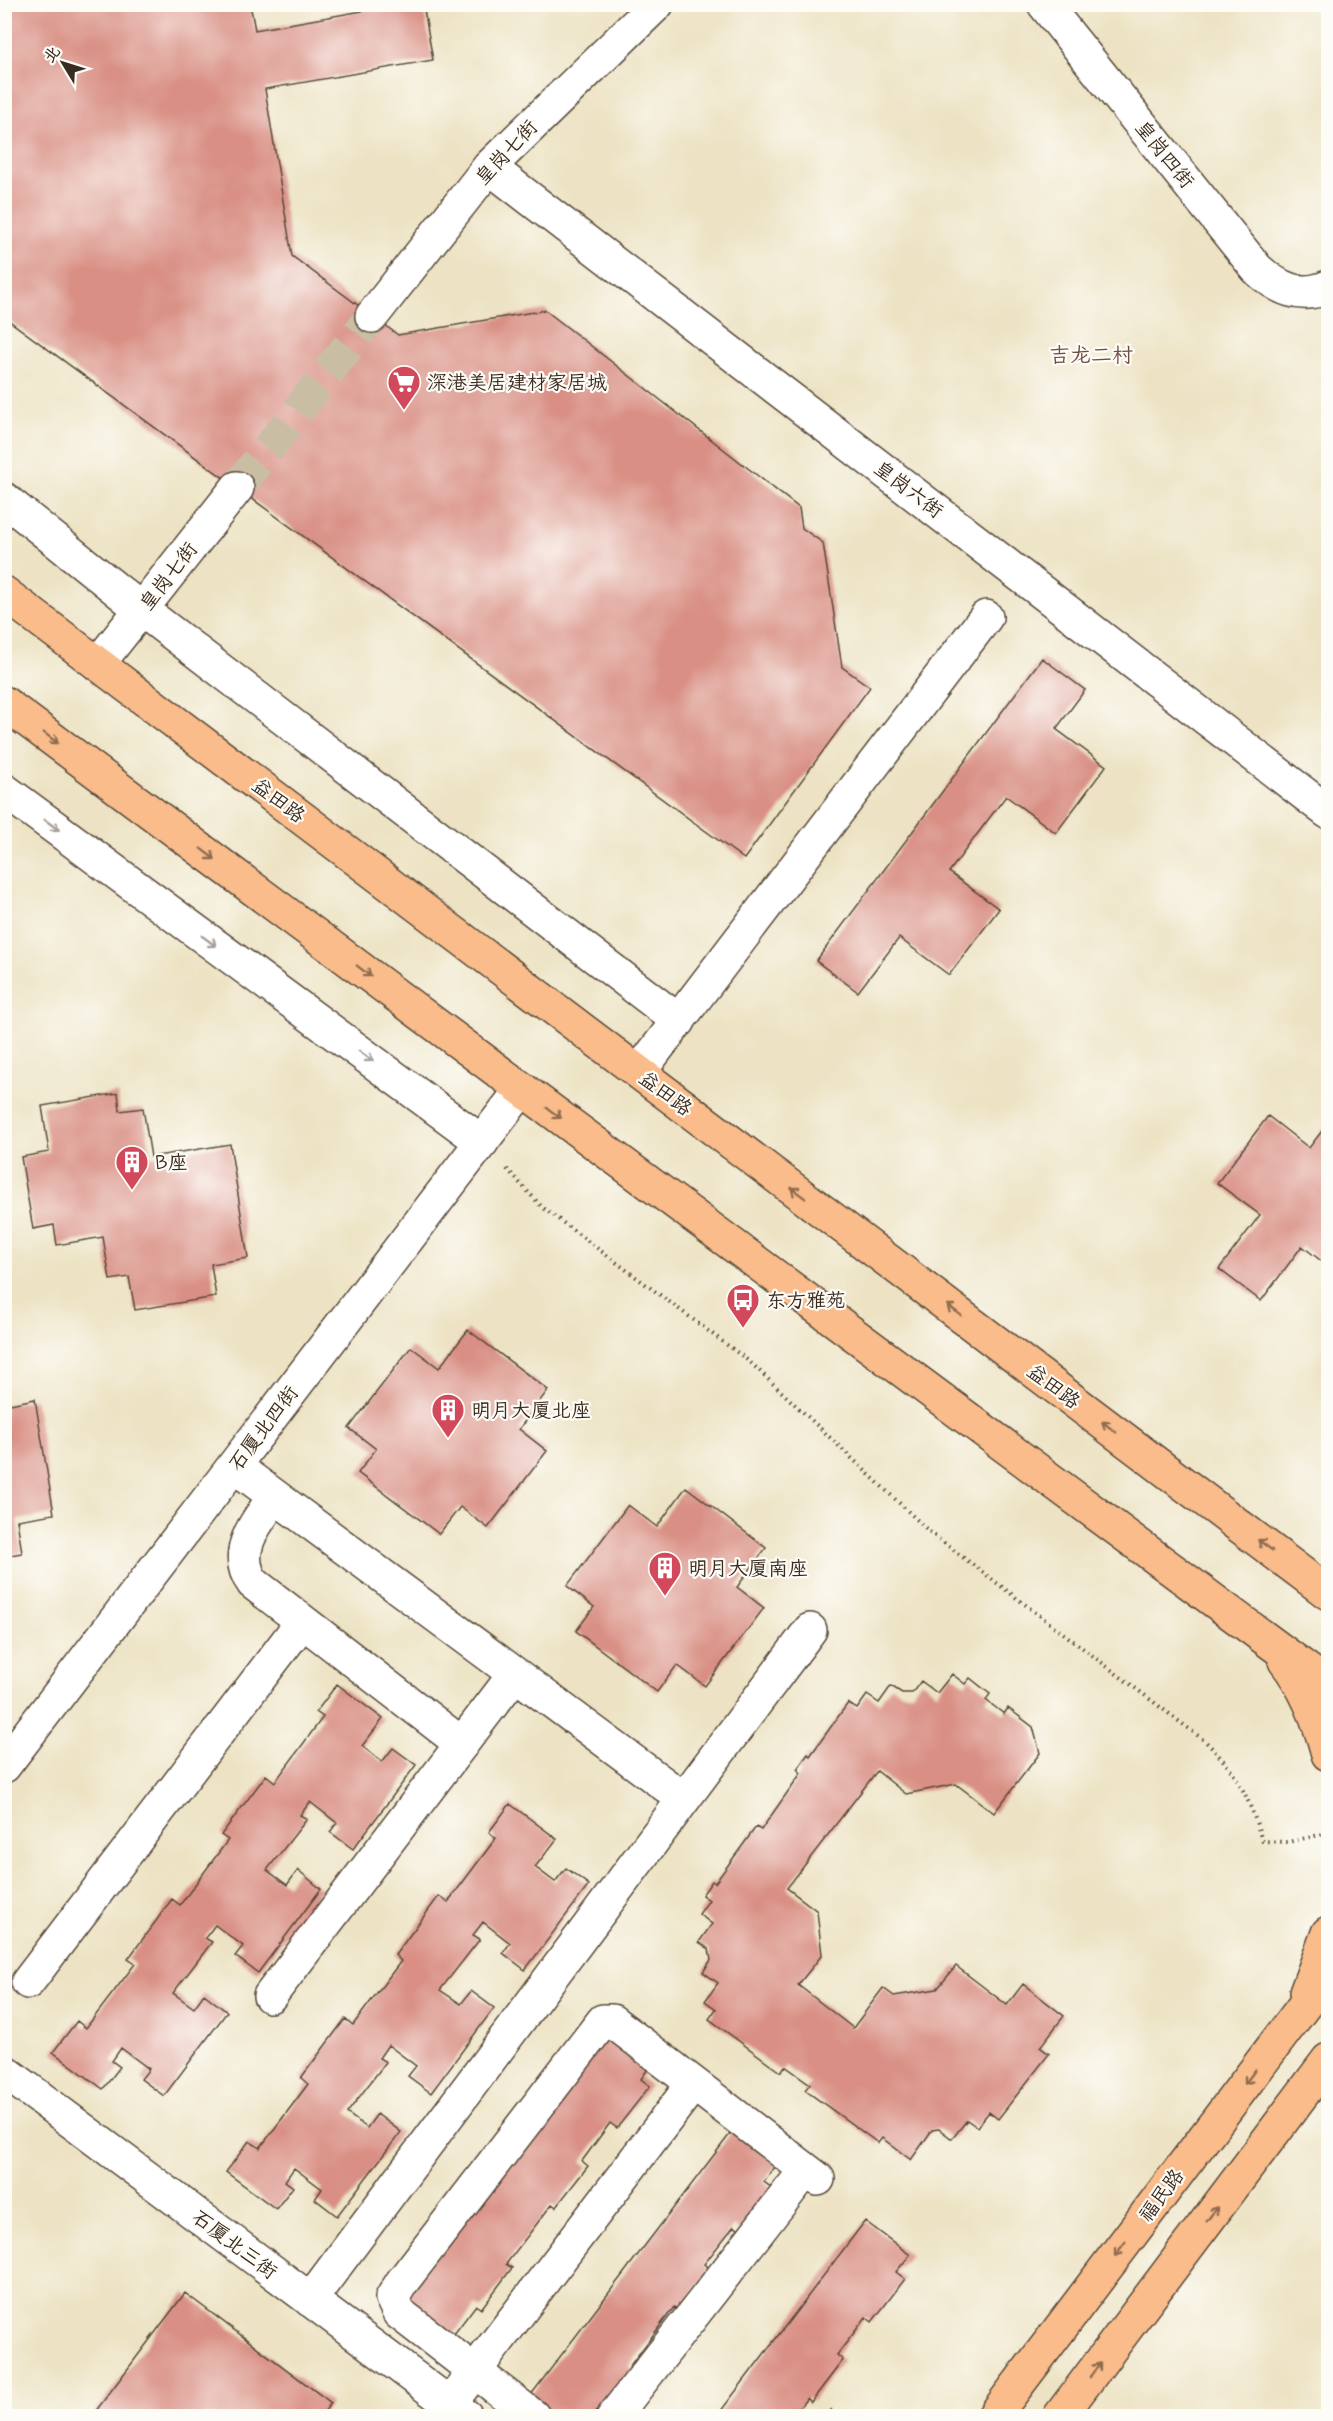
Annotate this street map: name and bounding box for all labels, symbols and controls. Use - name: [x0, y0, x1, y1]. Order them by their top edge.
- north arrow: [33, 33, 93, 93]
- text: 北: [39, 42, 66, 67]
- street label: 皇岗七街: [470, 115, 544, 191]
- street label: 皇岗四街: [1128, 115, 1199, 195]
- district label: 吉龙二村: [1049, 342, 1133, 370]
- supermarket icon: 深港美居建材家居城: [386, 364, 422, 411]
- place label: 深港美居建材家居城: [427, 370, 607, 397]
- street label: 皇岗六街: [868, 455, 948, 525]
- street label: 皇岗七街: [134, 537, 204, 617]
- one-way arrow: [43, 731, 59, 744]
- street label: 益田路: [246, 772, 311, 831]
- one-way arrow: [43, 819, 59, 831]
- one-way arrow: [199, 848, 215, 861]
- one-way arrow: [200, 934, 216, 947]
- one-way arrow: [355, 965, 371, 977]
- one-way arrow: [357, 1050, 373, 1063]
- street label: 益田路: [633, 1065, 698, 1124]
- one-way arrow: [545, 1106, 561, 1119]
- building icon: B座: [114, 1144, 150, 1191]
- place label: B座: [155, 1150, 188, 1177]
- one-way arrow: [790, 1186, 806, 1199]
- bus stop icon: 东方雅苑: [725, 1282, 761, 1329]
- place label: 东方雅苑: [766, 1288, 846, 1315]
- one-way arrow: [946, 1304, 962, 1316]
- street label: 益田路: [1021, 1358, 1086, 1417]
- street label: 石厦北四街: [223, 1381, 305, 1477]
- building icon: 明月大厦北座: [430, 1392, 466, 1439]
- place label: 明月大厦北座: [471, 1398, 591, 1425]
- one-way arrow: [1102, 1421, 1118, 1434]
- one-way arrow: [1257, 1538, 1273, 1551]
- building icon: 明月大厦南座: [647, 1550, 683, 1597]
- place label: 明月大厦南座: [688, 1556, 808, 1583]
- one-way arrow: [1244, 2068, 1257, 2084]
- street label: 福民路: [1133, 2163, 1192, 2228]
- street label: 石厦北三街: [186, 2204, 282, 2286]
- one-way arrow: [1206, 2206, 1219, 2222]
- one-way arrow: [1114, 2241, 1127, 2257]
- one-way arrow: [1089, 2362, 1101, 2378]

